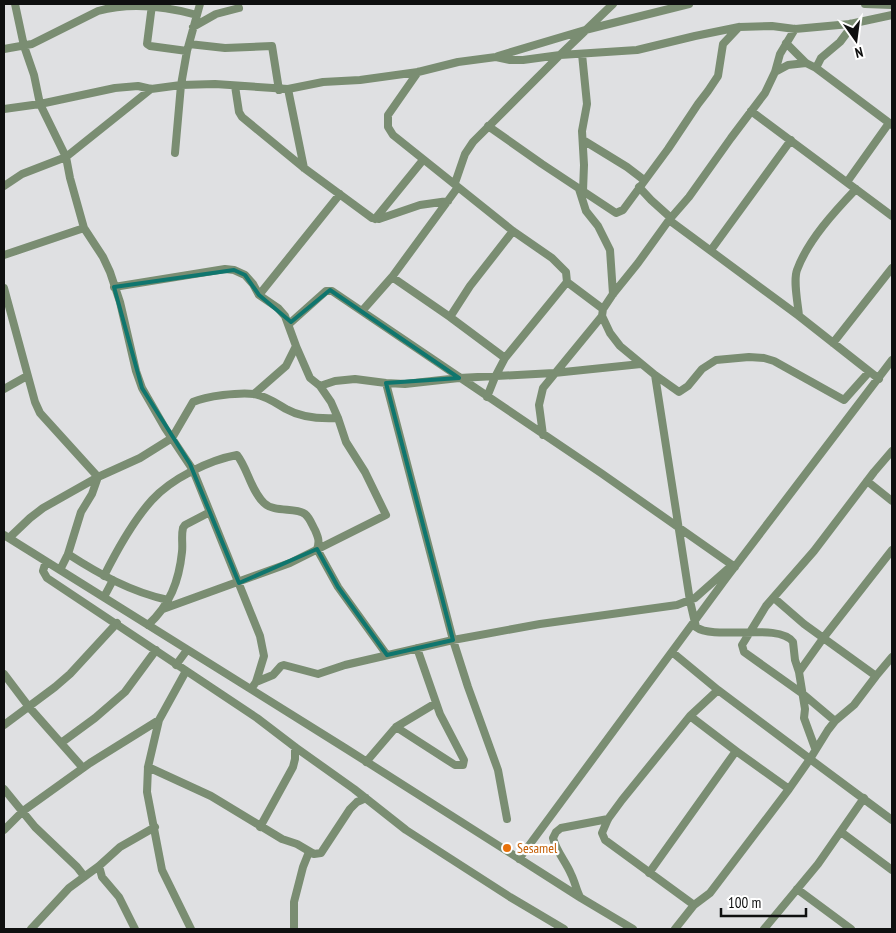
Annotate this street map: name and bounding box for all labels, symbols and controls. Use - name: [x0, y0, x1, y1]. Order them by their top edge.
- north arrow: [831, 15, 881, 65]
- text: N: [853, 43, 865, 62]
- place label: Sesamel: [517, 839, 558, 857]
- marker: Sesamel: [501, 842, 513, 854]
- scale bar: [721, 886, 806, 918]
- text: 100 m: [728, 893, 761, 912]

